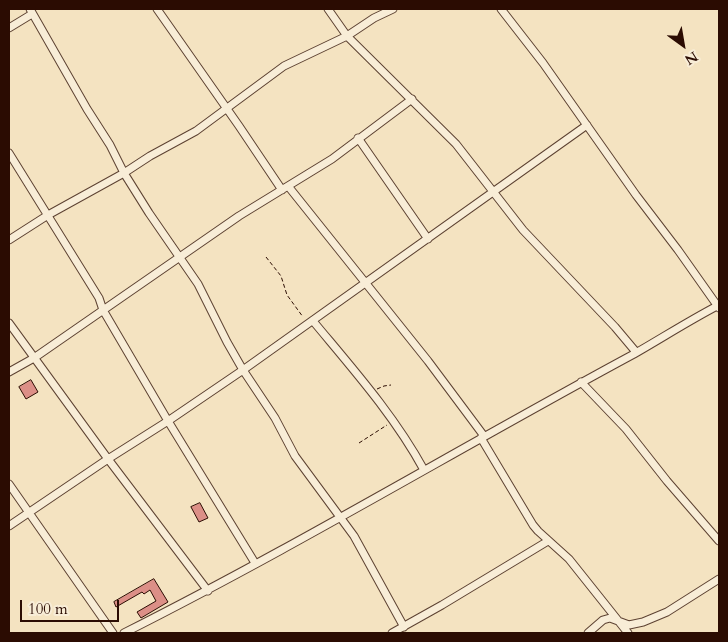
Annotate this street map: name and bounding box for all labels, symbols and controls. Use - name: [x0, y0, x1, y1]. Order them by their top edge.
- north arrow: [658, 20, 708, 70]
- text: N: [681, 47, 701, 69]
- scale bar: [22, 590, 121, 622]
- text: 100 m: [28, 599, 68, 619]

